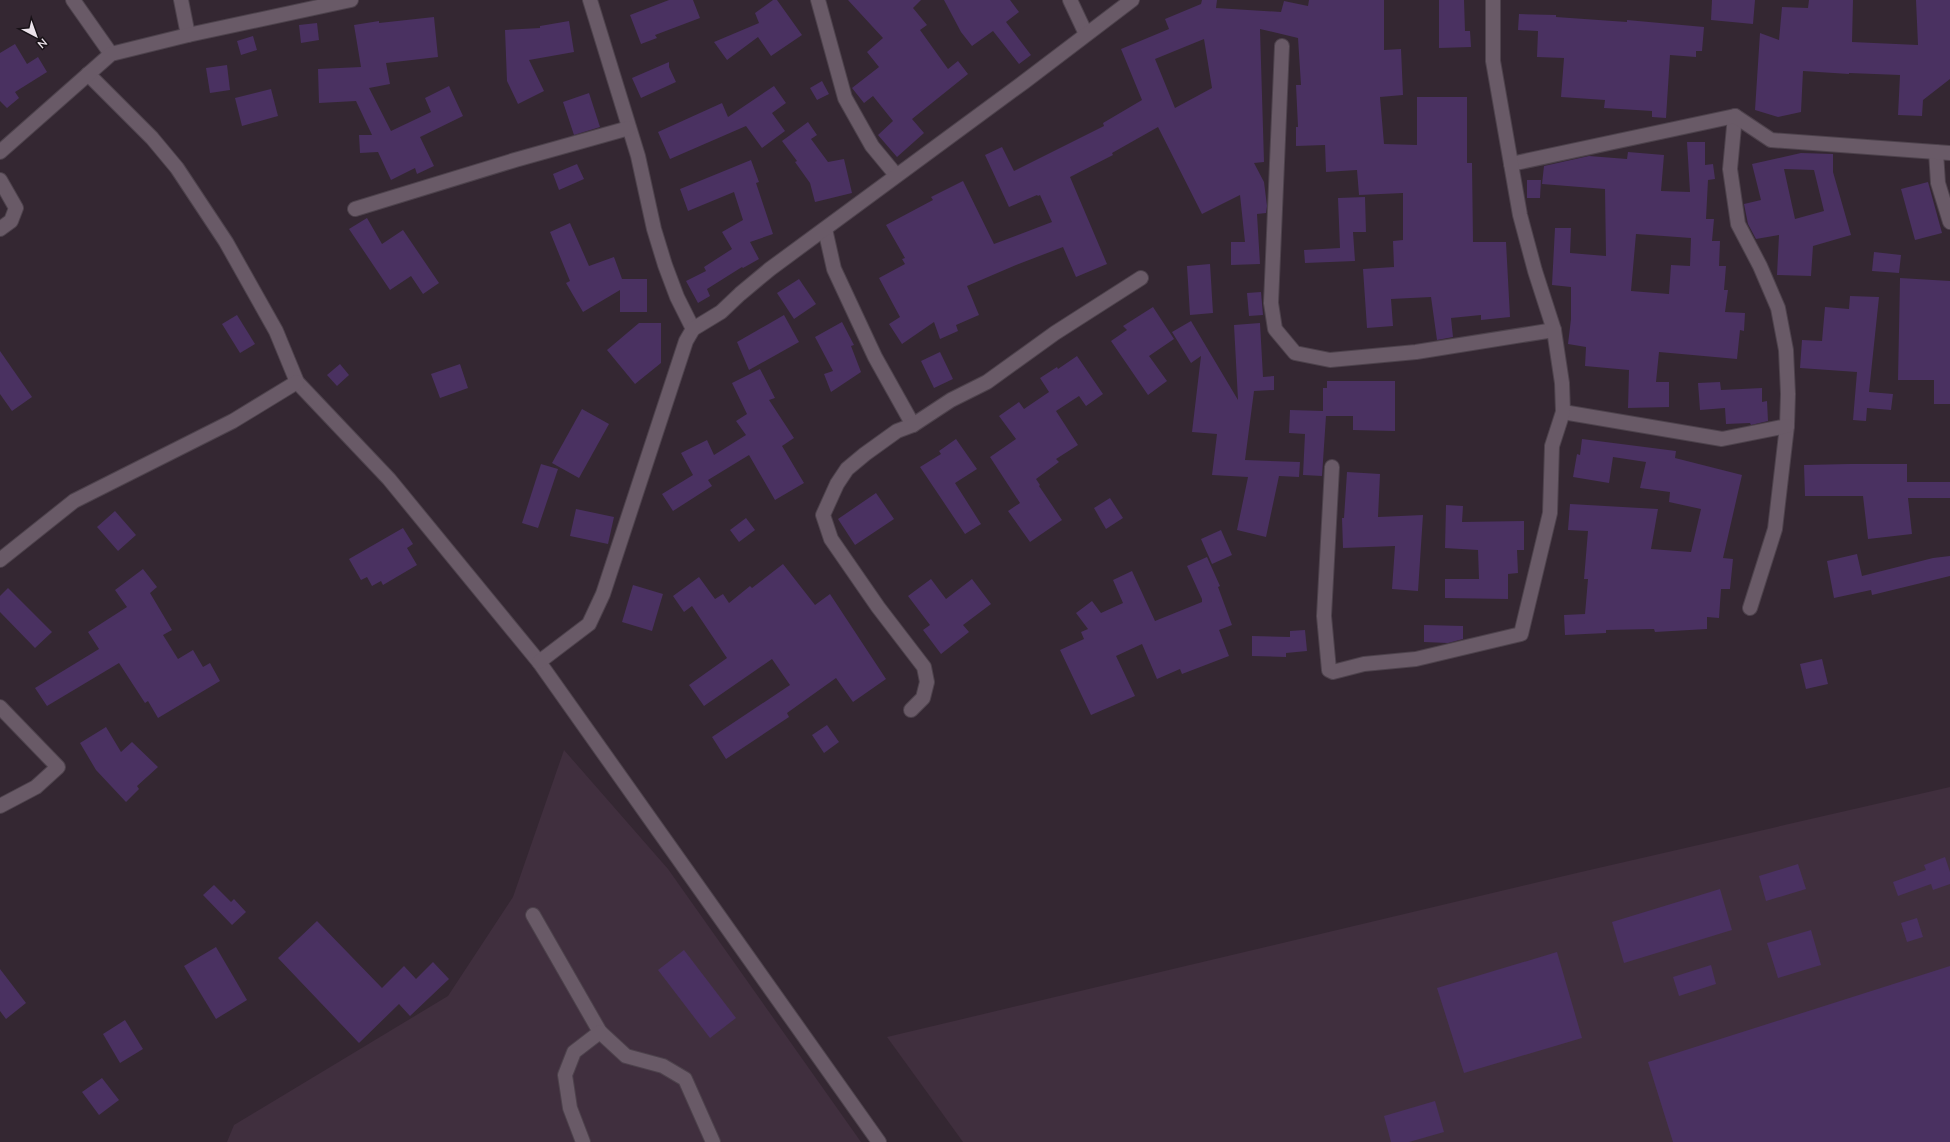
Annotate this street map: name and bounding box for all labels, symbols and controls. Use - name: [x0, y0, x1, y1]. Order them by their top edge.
- north arrow: [16, 16, 56, 56]
- text: N: [35, 36, 50, 52]

